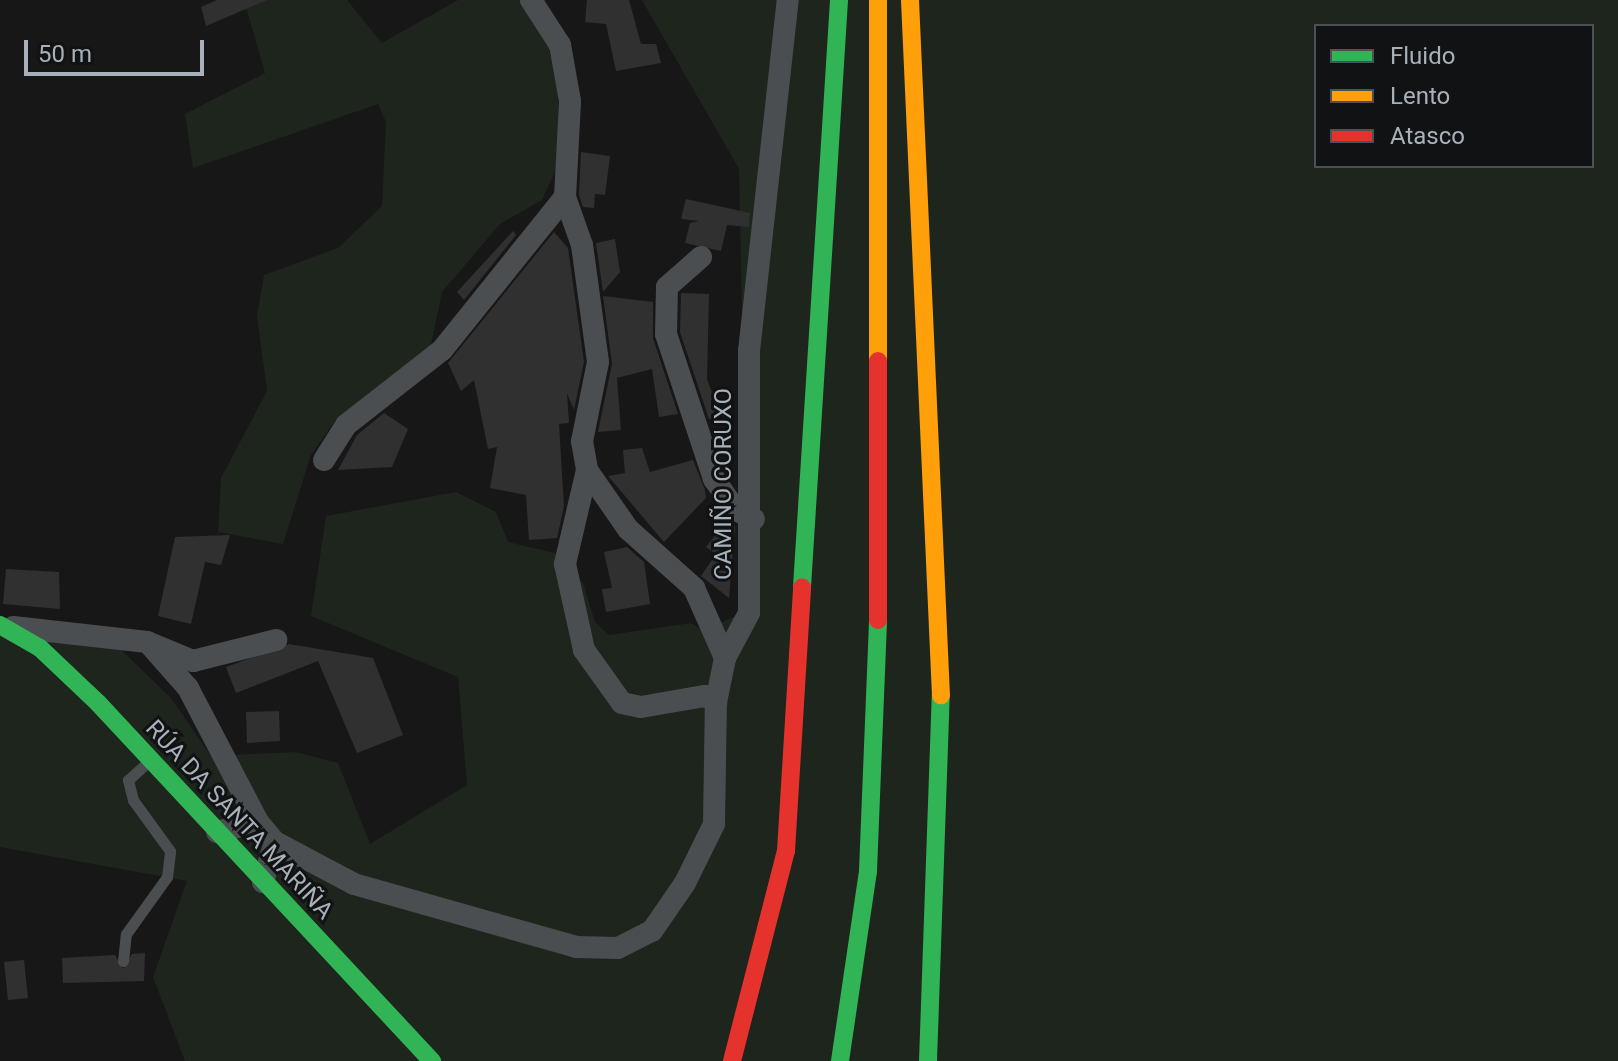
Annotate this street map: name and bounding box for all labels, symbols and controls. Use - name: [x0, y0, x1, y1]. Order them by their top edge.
- scale bar: [28, 24, 208, 74]
- legend: [1314, 24, 1594, 168]
- text: 50 m: [38, 40, 92, 68]
- text: Fluido: [1390, 42, 1455, 70]
- text: Lento: [1390, 82, 1450, 110]
- text: Atasco: [1390, 122, 1465, 150]
- street label: CAMIÑO CORUXO: [710, 388, 738, 580]
- street label: RÚA DA SANTA MARIÑA: [139, 715, 339, 925]

